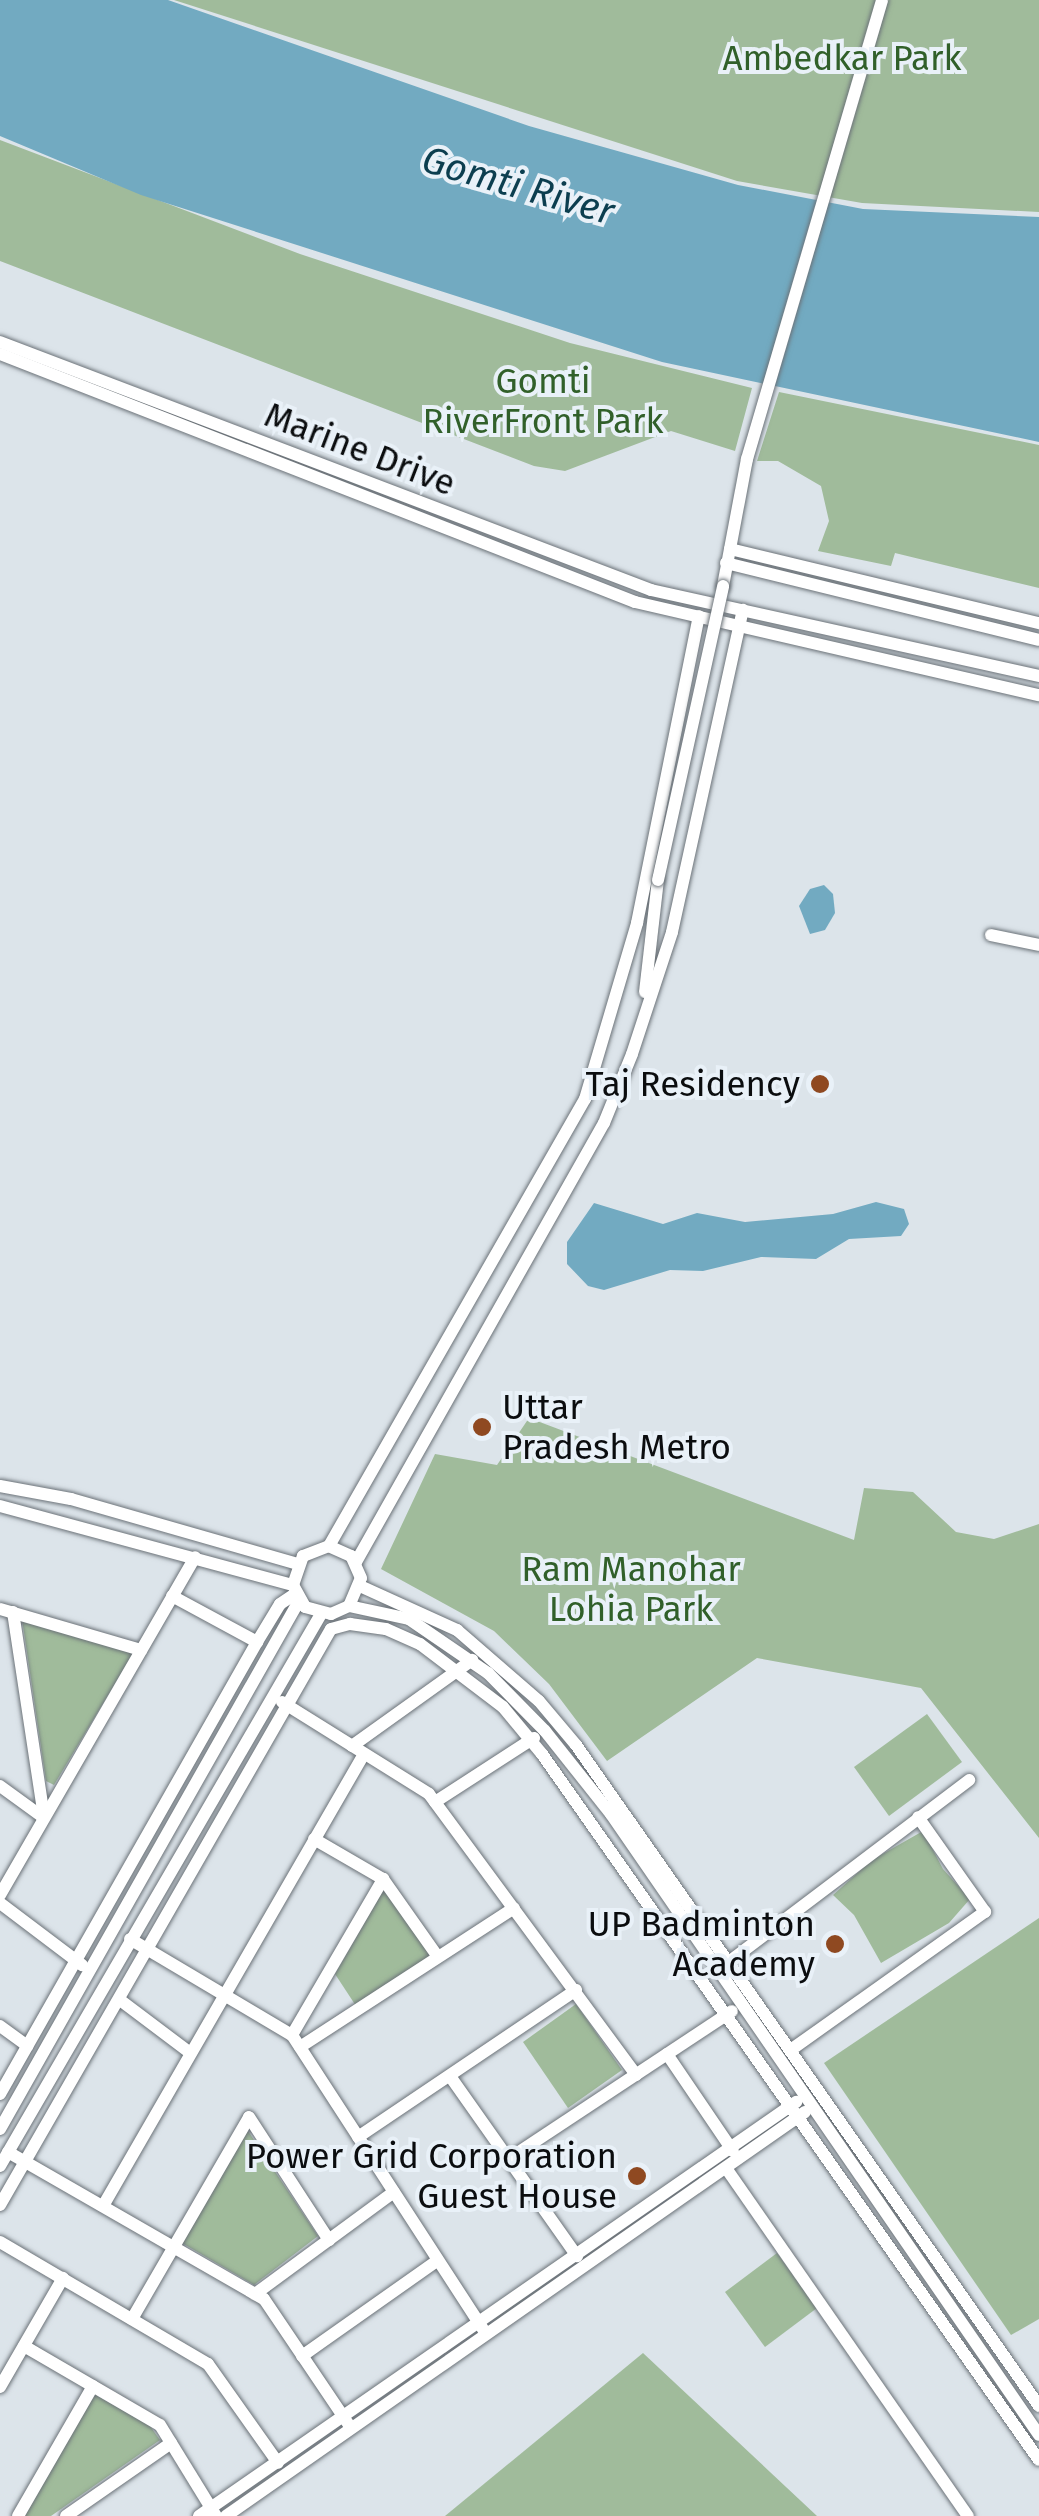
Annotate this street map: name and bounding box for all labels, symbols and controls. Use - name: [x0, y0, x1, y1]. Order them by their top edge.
- park label: Ambedkar Park: [723, 37, 961, 79]
- water label: Gomti River: [417, 137, 619, 235]
- park label: Gomti RiverFront Park: [423, 360, 663, 442]
- street label: Marine Drive: [259, 393, 461, 505]
- place label: Taj Residency: [585, 1063, 800, 1105]
- marker: Taj Residency: [809, 1073, 831, 1095]
- place label: Uttar Pradesh Metro: [502, 1386, 731, 1468]
- marker: Uttar Pradesh Metro: [471, 1416, 493, 1438]
- park label: Ram Manohar Lohia Park: [521, 1548, 741, 1630]
- place label: UP Badminton Academy: [588, 1903, 815, 1985]
- marker: UP Badminton Academy: [824, 1933, 846, 1955]
- place label: Power Grid Corporation Guest House: [246, 2135, 617, 2217]
- marker: Power Grid Corporation Guest House: [626, 2165, 648, 2187]

